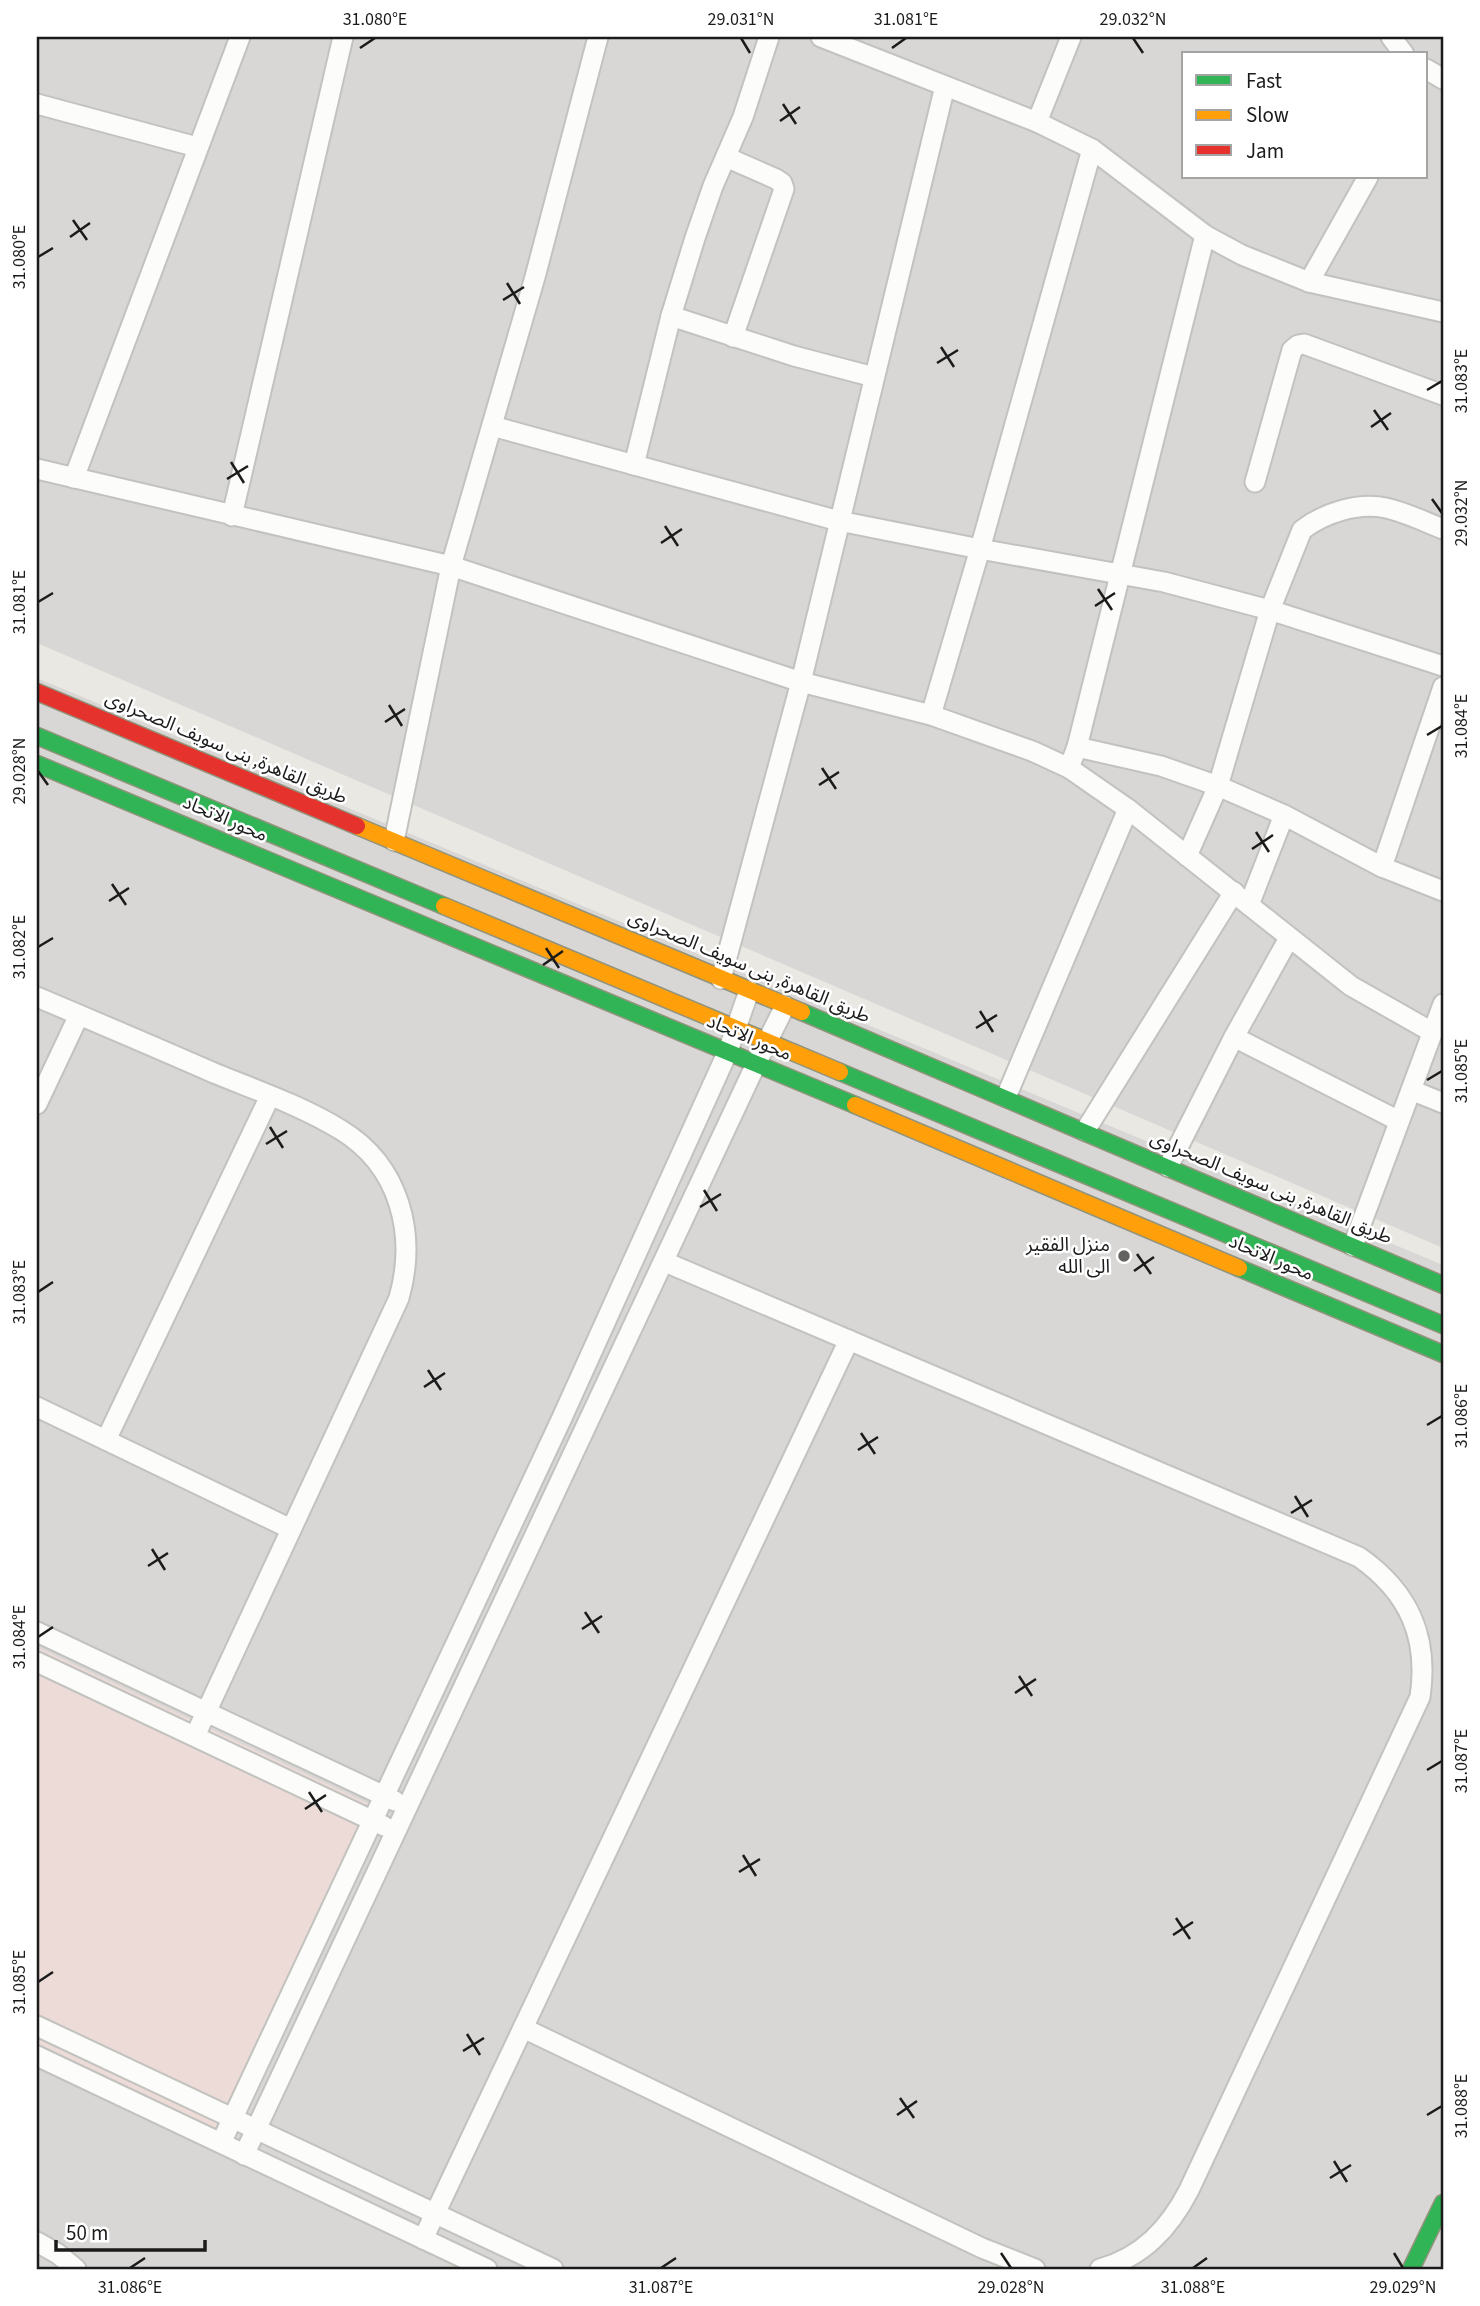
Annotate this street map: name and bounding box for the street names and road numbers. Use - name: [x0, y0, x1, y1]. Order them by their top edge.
- street label: طريق القاهرة, بنى سويف الصحراوى: [101, 685, 351, 811]
- street label: محور الاتحاد: [178, 789, 272, 849]
- street label: طريق القاهرة, بنى سويف الصحراوى: [624, 904, 874, 1030]
- street label: محور الاتحاد: [702, 1008, 796, 1068]
- street label: طريق القاهرة, بنى سويف الصحراوى: [1146, 1125, 1396, 1251]
- street label: محور الاتحاد: [1224, 1228, 1318, 1288]

